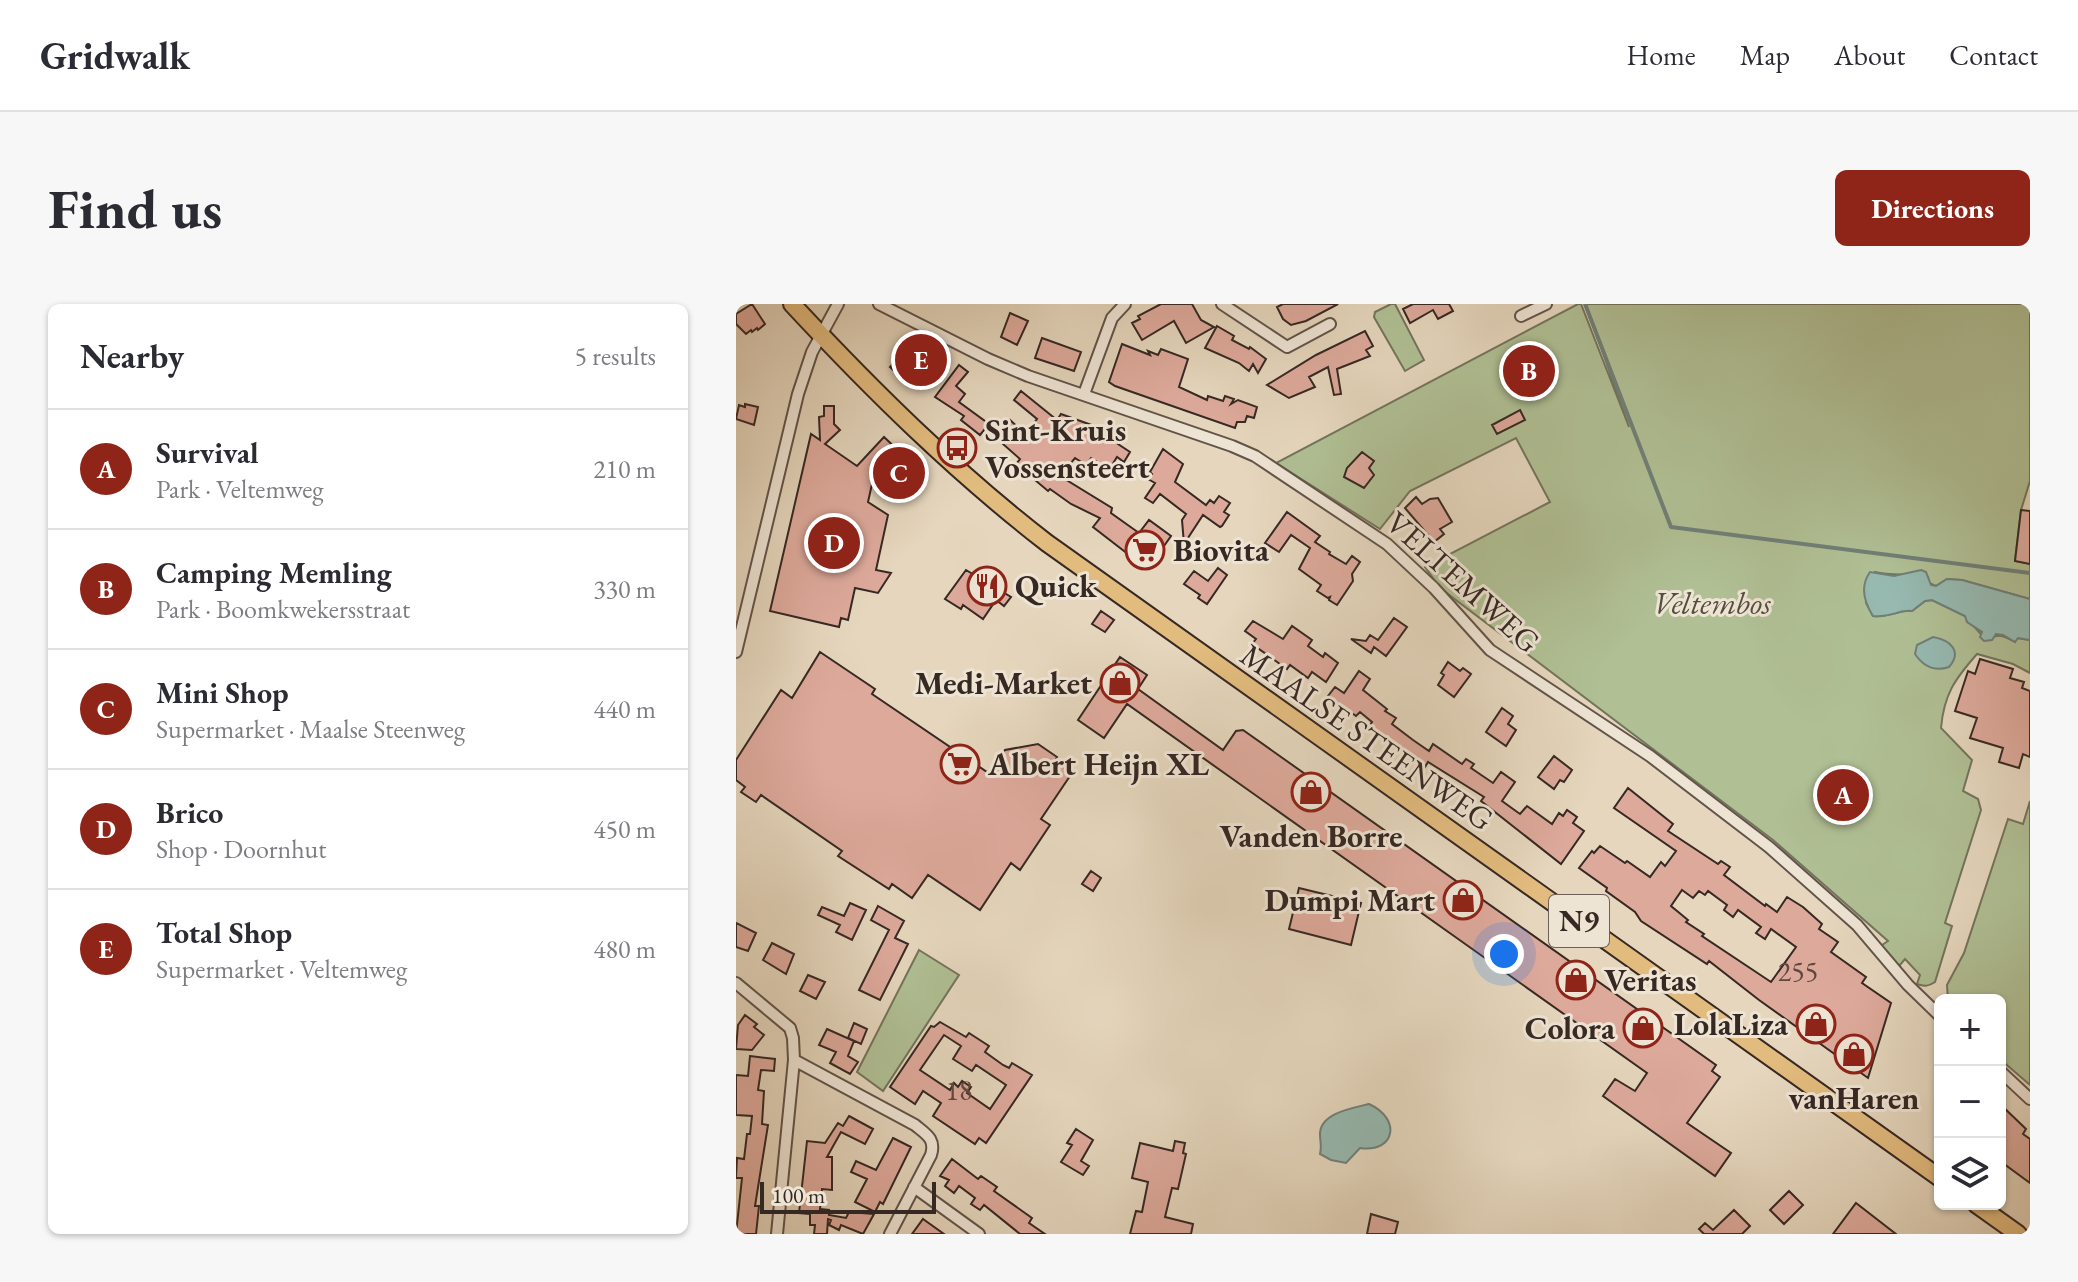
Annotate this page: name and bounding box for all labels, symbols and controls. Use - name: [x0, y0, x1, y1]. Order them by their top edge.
- text: Gridwalk: [40, 31, 190, 80]
- text: Home: [1626, 37, 1696, 73]
- text: Map: [1740, 37, 1790, 73]
- text: About: [1834, 37, 1905, 73]
- text: Contact: [1949, 37, 2038, 73]
- button: Directions: [1835, 170, 2030, 246]
- text: Find us: [48, 172, 222, 245]
- pin: E: [895, 330, 947, 390]
- text: Nearby: [80, 334, 184, 378]
- text: 5 results: [575, 339, 656, 373]
- pin: B: [1503, 341, 1555, 401]
- place label: Sint-Kruis Vossensteert: [985, 409, 1150, 488]
- bus stop icon: Sint-Kruis Vossensteert: [936, 427, 978, 469]
- text: Survival: [156, 433, 259, 472]
- pin: C: [873, 443, 925, 503]
- text: A: [97, 452, 115, 486]
- text: 210 m: [593, 452, 656, 486]
- text: Park · Veltemweg: [156, 472, 324, 506]
- street label: VELTEMWEG: [1377, 502, 1549, 662]
- pin: D: [808, 513, 860, 573]
- supermarket icon: Biovita: [1124, 529, 1166, 571]
- place label: Biovita: [1173, 529, 1270, 571]
- text: Camping Memling: [156, 553, 392, 592]
- restaurant icon: Quick: [966, 565, 1008, 607]
- place label: Quick: [1015, 565, 1097, 607]
- text: B: [98, 572, 114, 606]
- text: 330 m: [593, 572, 656, 606]
- park label: Veltembos: [1653, 582, 1771, 624]
- text: Park · Boomkwekersstraat: [156, 592, 410, 626]
- street label: MAALSE STEENWEG: [1232, 634, 1502, 840]
- place label: Medi-Market: [915, 662, 1092, 704]
- shop icon: Medi-Market: [1099, 662, 1141, 704]
- text: Mini Shop: [156, 673, 289, 712]
- text: C: [97, 692, 115, 726]
- text: 440 m: [593, 692, 656, 726]
- text: Supermarket · Maalse Steenweg: [156, 712, 465, 746]
- supermarket icon: Albert Heijn XL: [939, 743, 981, 785]
- place label: Albert Heijn XL: [987, 743, 1209, 785]
- pin: A: [1817, 765, 1869, 825]
- shop icon: Vanden Borre: [1290, 771, 1332, 813]
- text: Brico: [156, 793, 223, 832]
- text: D: [96, 812, 116, 846]
- text: 450 m: [593, 812, 656, 846]
- place label: Vanden Borre: [1219, 815, 1403, 857]
- text: Shop · Doornhut: [156, 832, 326, 866]
- place label: Dumpi Mart: [1264, 879, 1435, 921]
- shop icon: Dumpi Mart: [1442, 879, 1484, 921]
- road number: N9: [1549, 895, 1609, 947]
- text: Total Shop: [156, 913, 292, 952]
- text: E: [99, 932, 113, 966]
- text: 480 m: [593, 932, 656, 966]
- your location: [1484, 934, 1524, 974]
- text: Supermarket · Veltemweg: [156, 952, 407, 986]
- house number: 255: [1778, 953, 1818, 989]
- shop icon: Veritas: [1555, 959, 1597, 1001]
- place label: Veritas: [1604, 959, 1696, 1001]
- map controls: [1934, 994, 2006, 1210]
- button: +: [1934, 994, 2006, 1066]
- place label: LolaLiza: [1674, 1003, 1789, 1045]
- shop icon: LolaLiza: [1795, 1003, 1837, 1045]
- place label: Colora: [1525, 1007, 1616, 1049]
- shop icon: Colora: [1622, 1007, 1664, 1049]
- shop icon: vanHaren: [1833, 1033, 1875, 1075]
- button: −: [1934, 1066, 2006, 1138]
- house number: 18: [946, 1072, 972, 1108]
- place label: vanHaren: [1789, 1077, 1919, 1119]
- button: layers: [1934, 1138, 2006, 1210]
- scale bar: [760, 1178, 936, 1214]
- text: 100 m: [772, 1181, 825, 1210]

